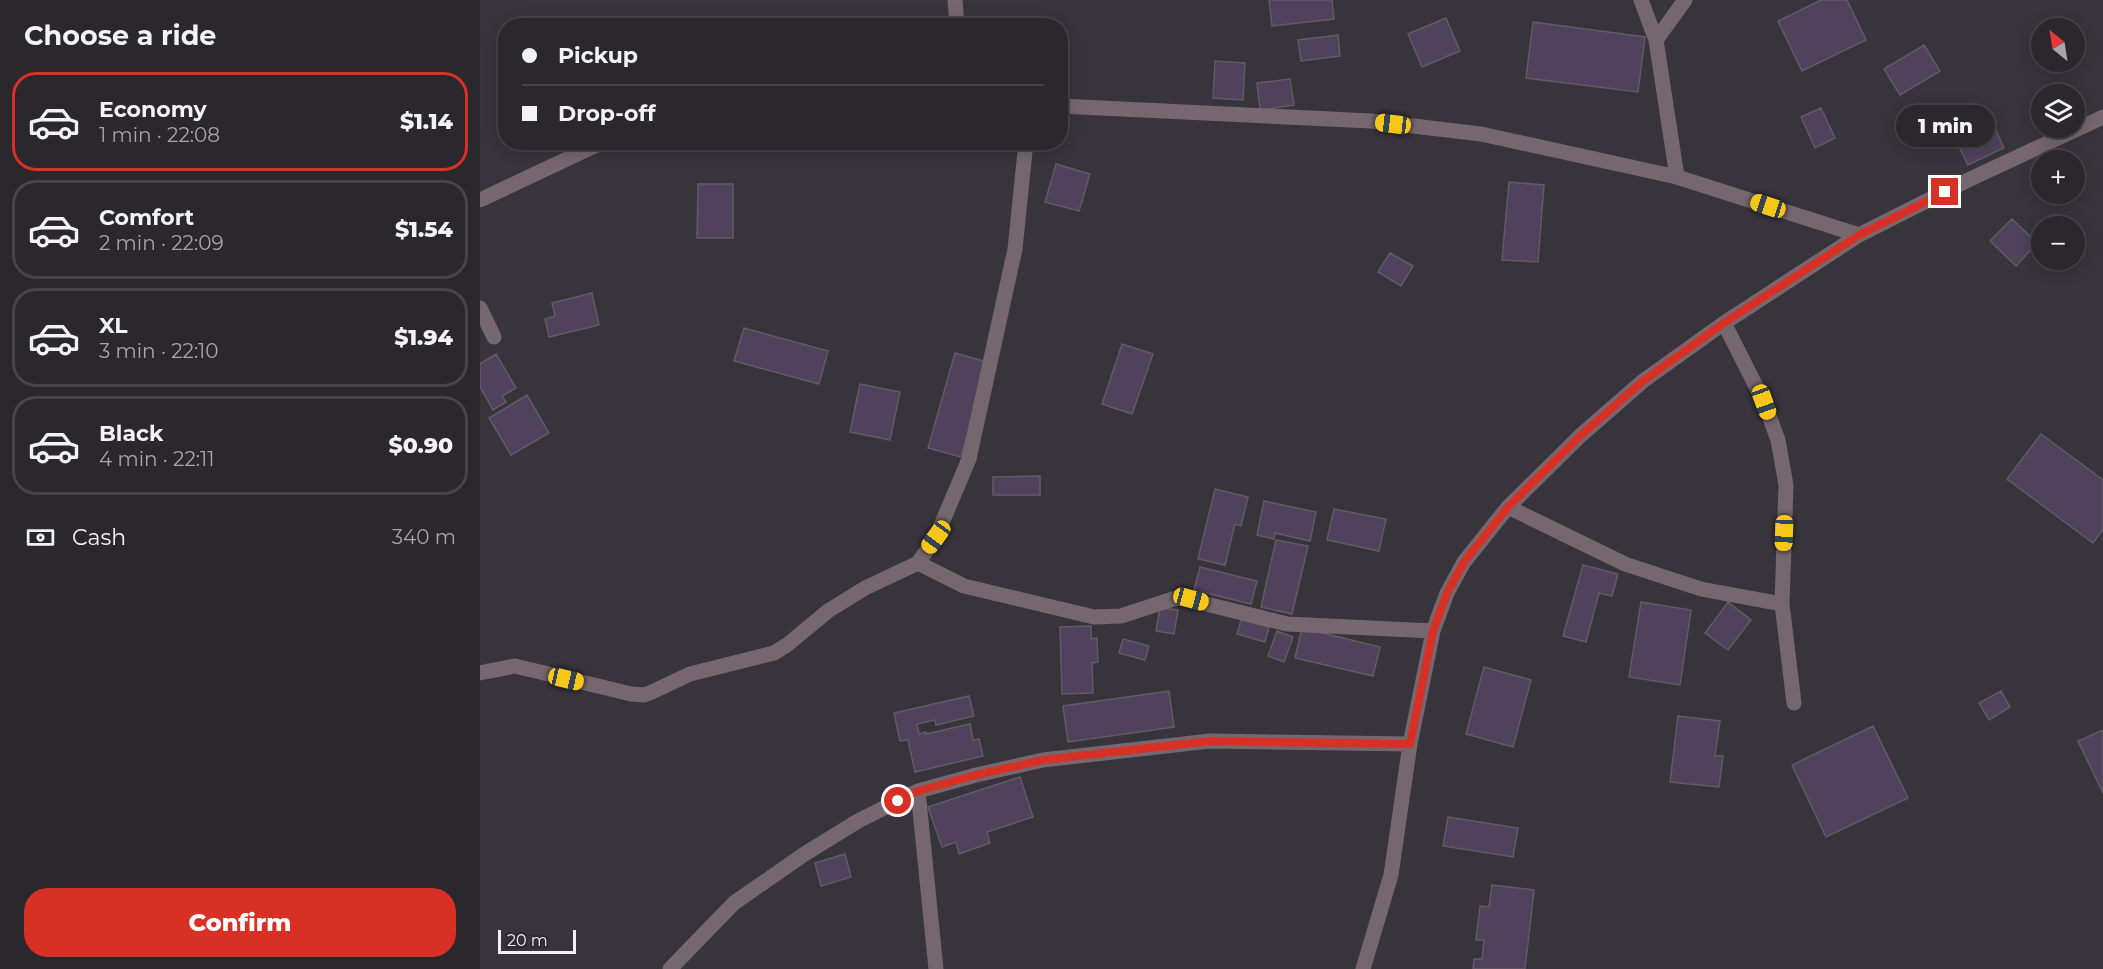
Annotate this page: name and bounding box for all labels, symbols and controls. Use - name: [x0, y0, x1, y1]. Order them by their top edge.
- north arrow: [2031, 18, 2085, 72]
- map controls: [2031, 18, 2085, 270]
- text: Choose a ride: [24, 19, 216, 52]
- text: Pickup: [558, 42, 638, 69]
- button: layers: [2031, 84, 2085, 138]
- icon: car: [27, 95, 81, 149]
- text: Economy: [99, 96, 207, 123]
- text: Drop-off: [558, 100, 656, 127]
- callout: 1 min: [1896, 105, 1994, 147]
- text: $1.14: [400, 108, 453, 135]
- car: [1374, 113, 1412, 135]
- text: 1 min: [1918, 114, 1973, 138]
- text: 1 min · 22:08: [99, 123, 220, 147]
- button: +: [2031, 150, 2085, 204]
- route end: [1931, 178, 1958, 205]
- car: [1748, 192, 1788, 220]
- icon: car: [27, 203, 81, 257]
- text: Comfort: [99, 204, 194, 231]
- text: $1.54: [395, 216, 453, 243]
- button: −: [2031, 216, 2085, 270]
- text: 2 min · 22:09: [99, 231, 224, 255]
- icon: car: [27, 311, 81, 365]
- text: XL: [99, 312, 128, 339]
- text: $1.94: [394, 324, 453, 351]
- text: 3 min · 22:10: [99, 339, 219, 363]
- car: [1749, 382, 1779, 422]
- icon: car: [27, 419, 81, 473]
- text: Black: [99, 420, 163, 447]
- text: $0.90: [388, 432, 453, 459]
- text: 4 min · 22:11: [99, 447, 215, 471]
- car: [1774, 515, 1794, 551]
- car: [918, 517, 954, 557]
- icon: cash: [24, 521, 57, 554]
- text: Cash: [72, 524, 126, 551]
- text: 340 m: [392, 525, 456, 549]
- car: [1171, 586, 1211, 612]
- car: [546, 666, 586, 692]
- route start: [884, 787, 911, 814]
- button: Confirm: [24, 888, 456, 957]
- scale bar: [498, 927, 576, 954]
- text: 20 m: [507, 931, 548, 950]

